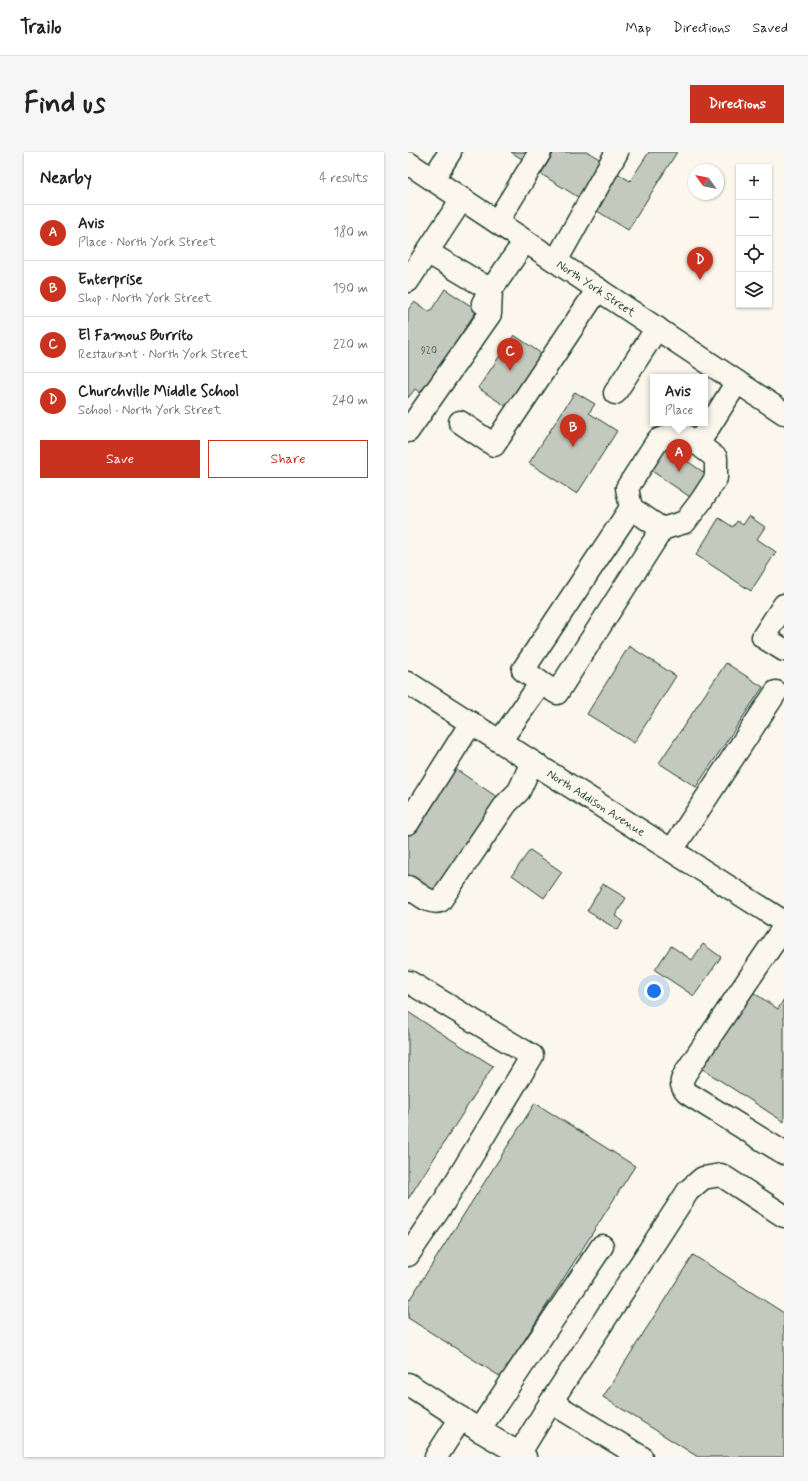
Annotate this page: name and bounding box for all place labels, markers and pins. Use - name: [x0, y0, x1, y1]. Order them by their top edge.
- pin: D: [687, 247, 713, 280]
- pin: C: [497, 338, 523, 371]
- pin: B: [560, 414, 586, 447]
- pin: A: [666, 439, 692, 472]

